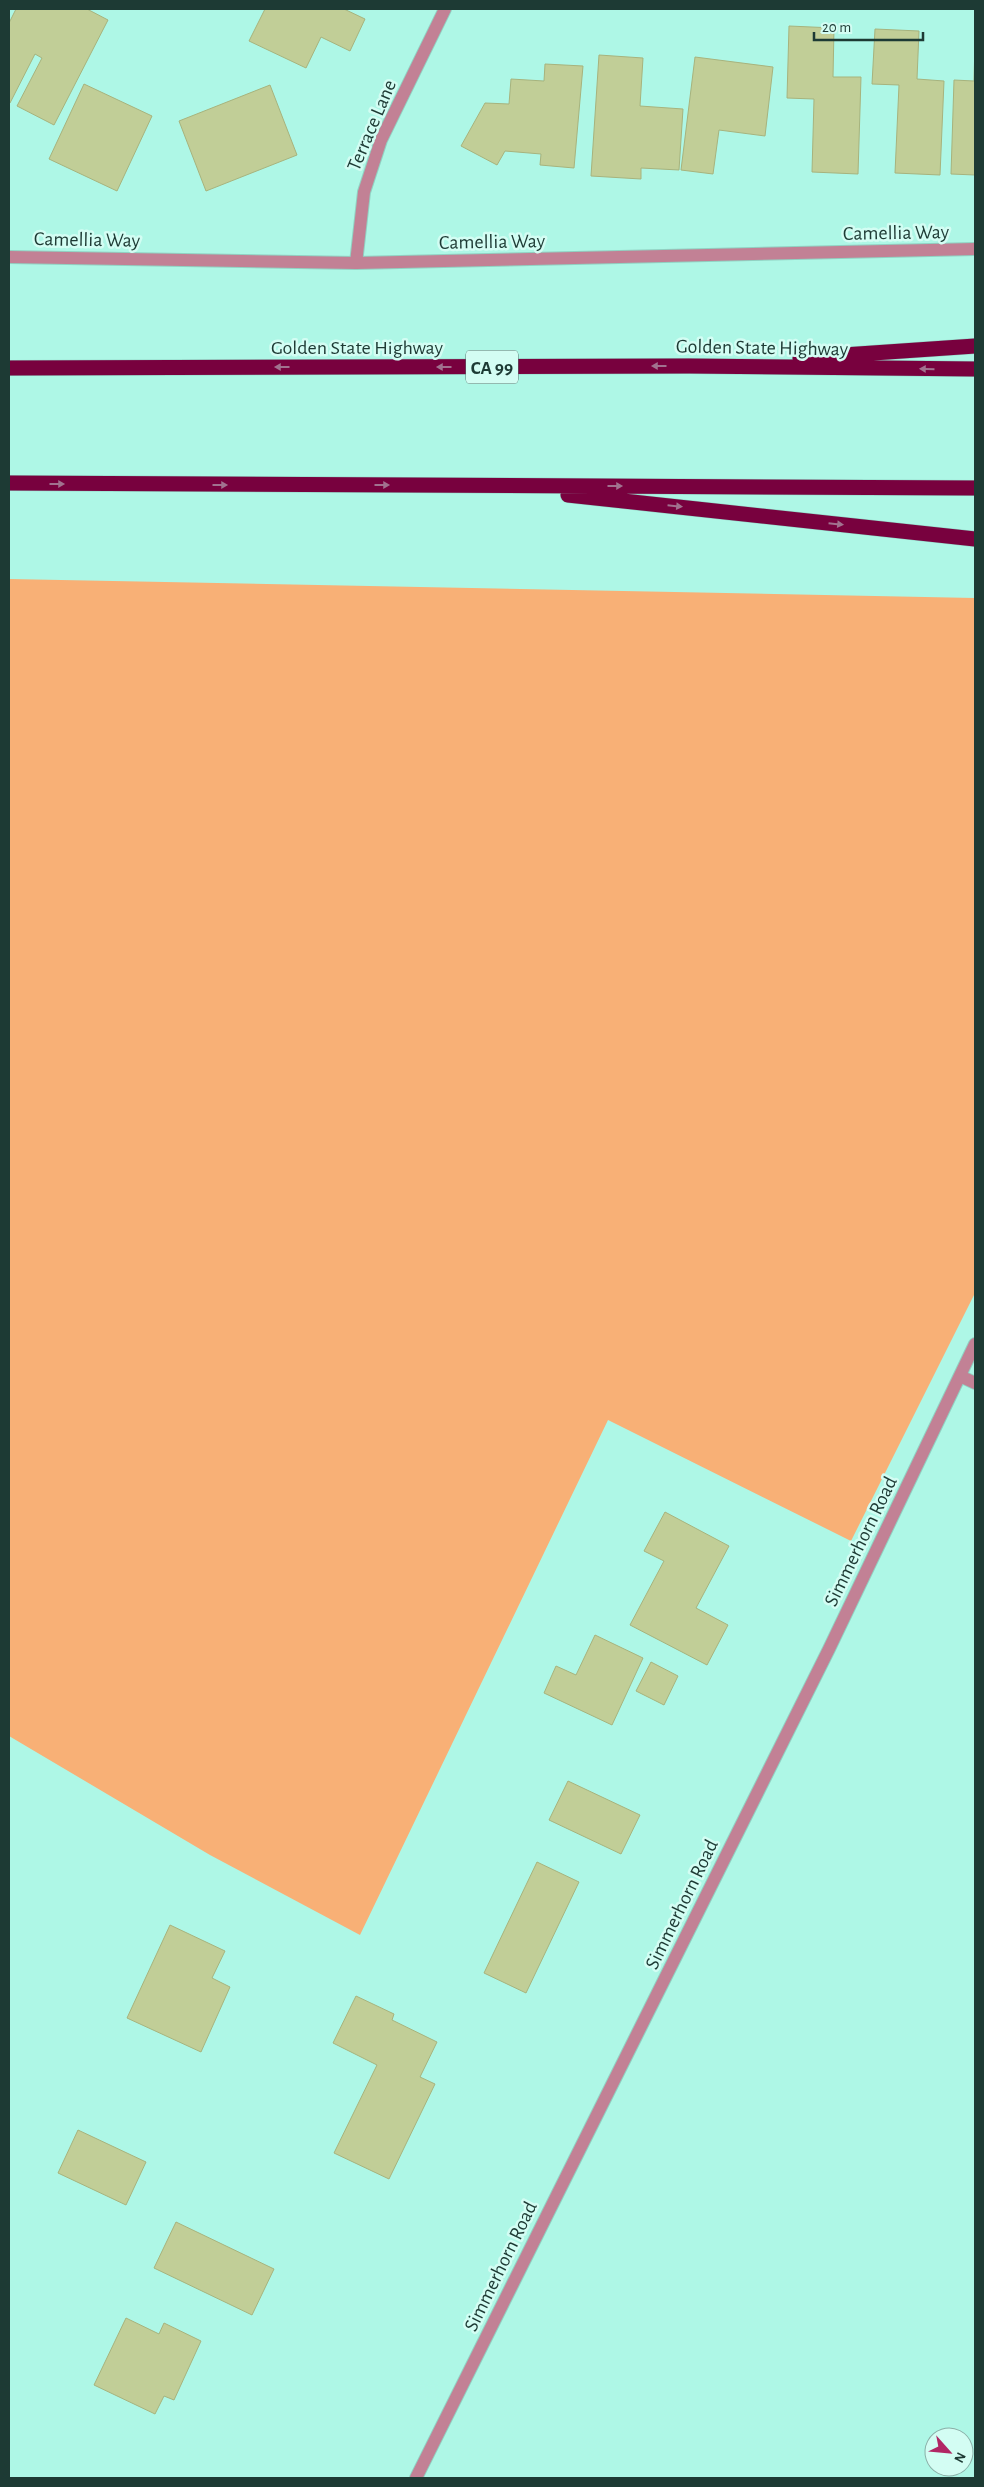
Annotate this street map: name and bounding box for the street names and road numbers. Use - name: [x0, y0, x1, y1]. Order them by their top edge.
- street label: Terrace Lane: [344, 77, 400, 174]
- street label: Camellia Way: [843, 222, 950, 244]
- street label: Camellia Way: [34, 229, 141, 251]
- street label: Camellia Way: [439, 231, 546, 253]
- street label: Golden State Highway: [676, 336, 849, 360]
- street label: Golden State Highway: [271, 338, 444, 358]
- road number: CA 99: [466, 351, 518, 384]
- street label: Simmerhorn Road: [821, 1473, 901, 1609]
- street label: Simmerhorn Road: [642, 1836, 722, 1972]
- street label: Simmerhorn Road: [461, 2198, 541, 2334]

